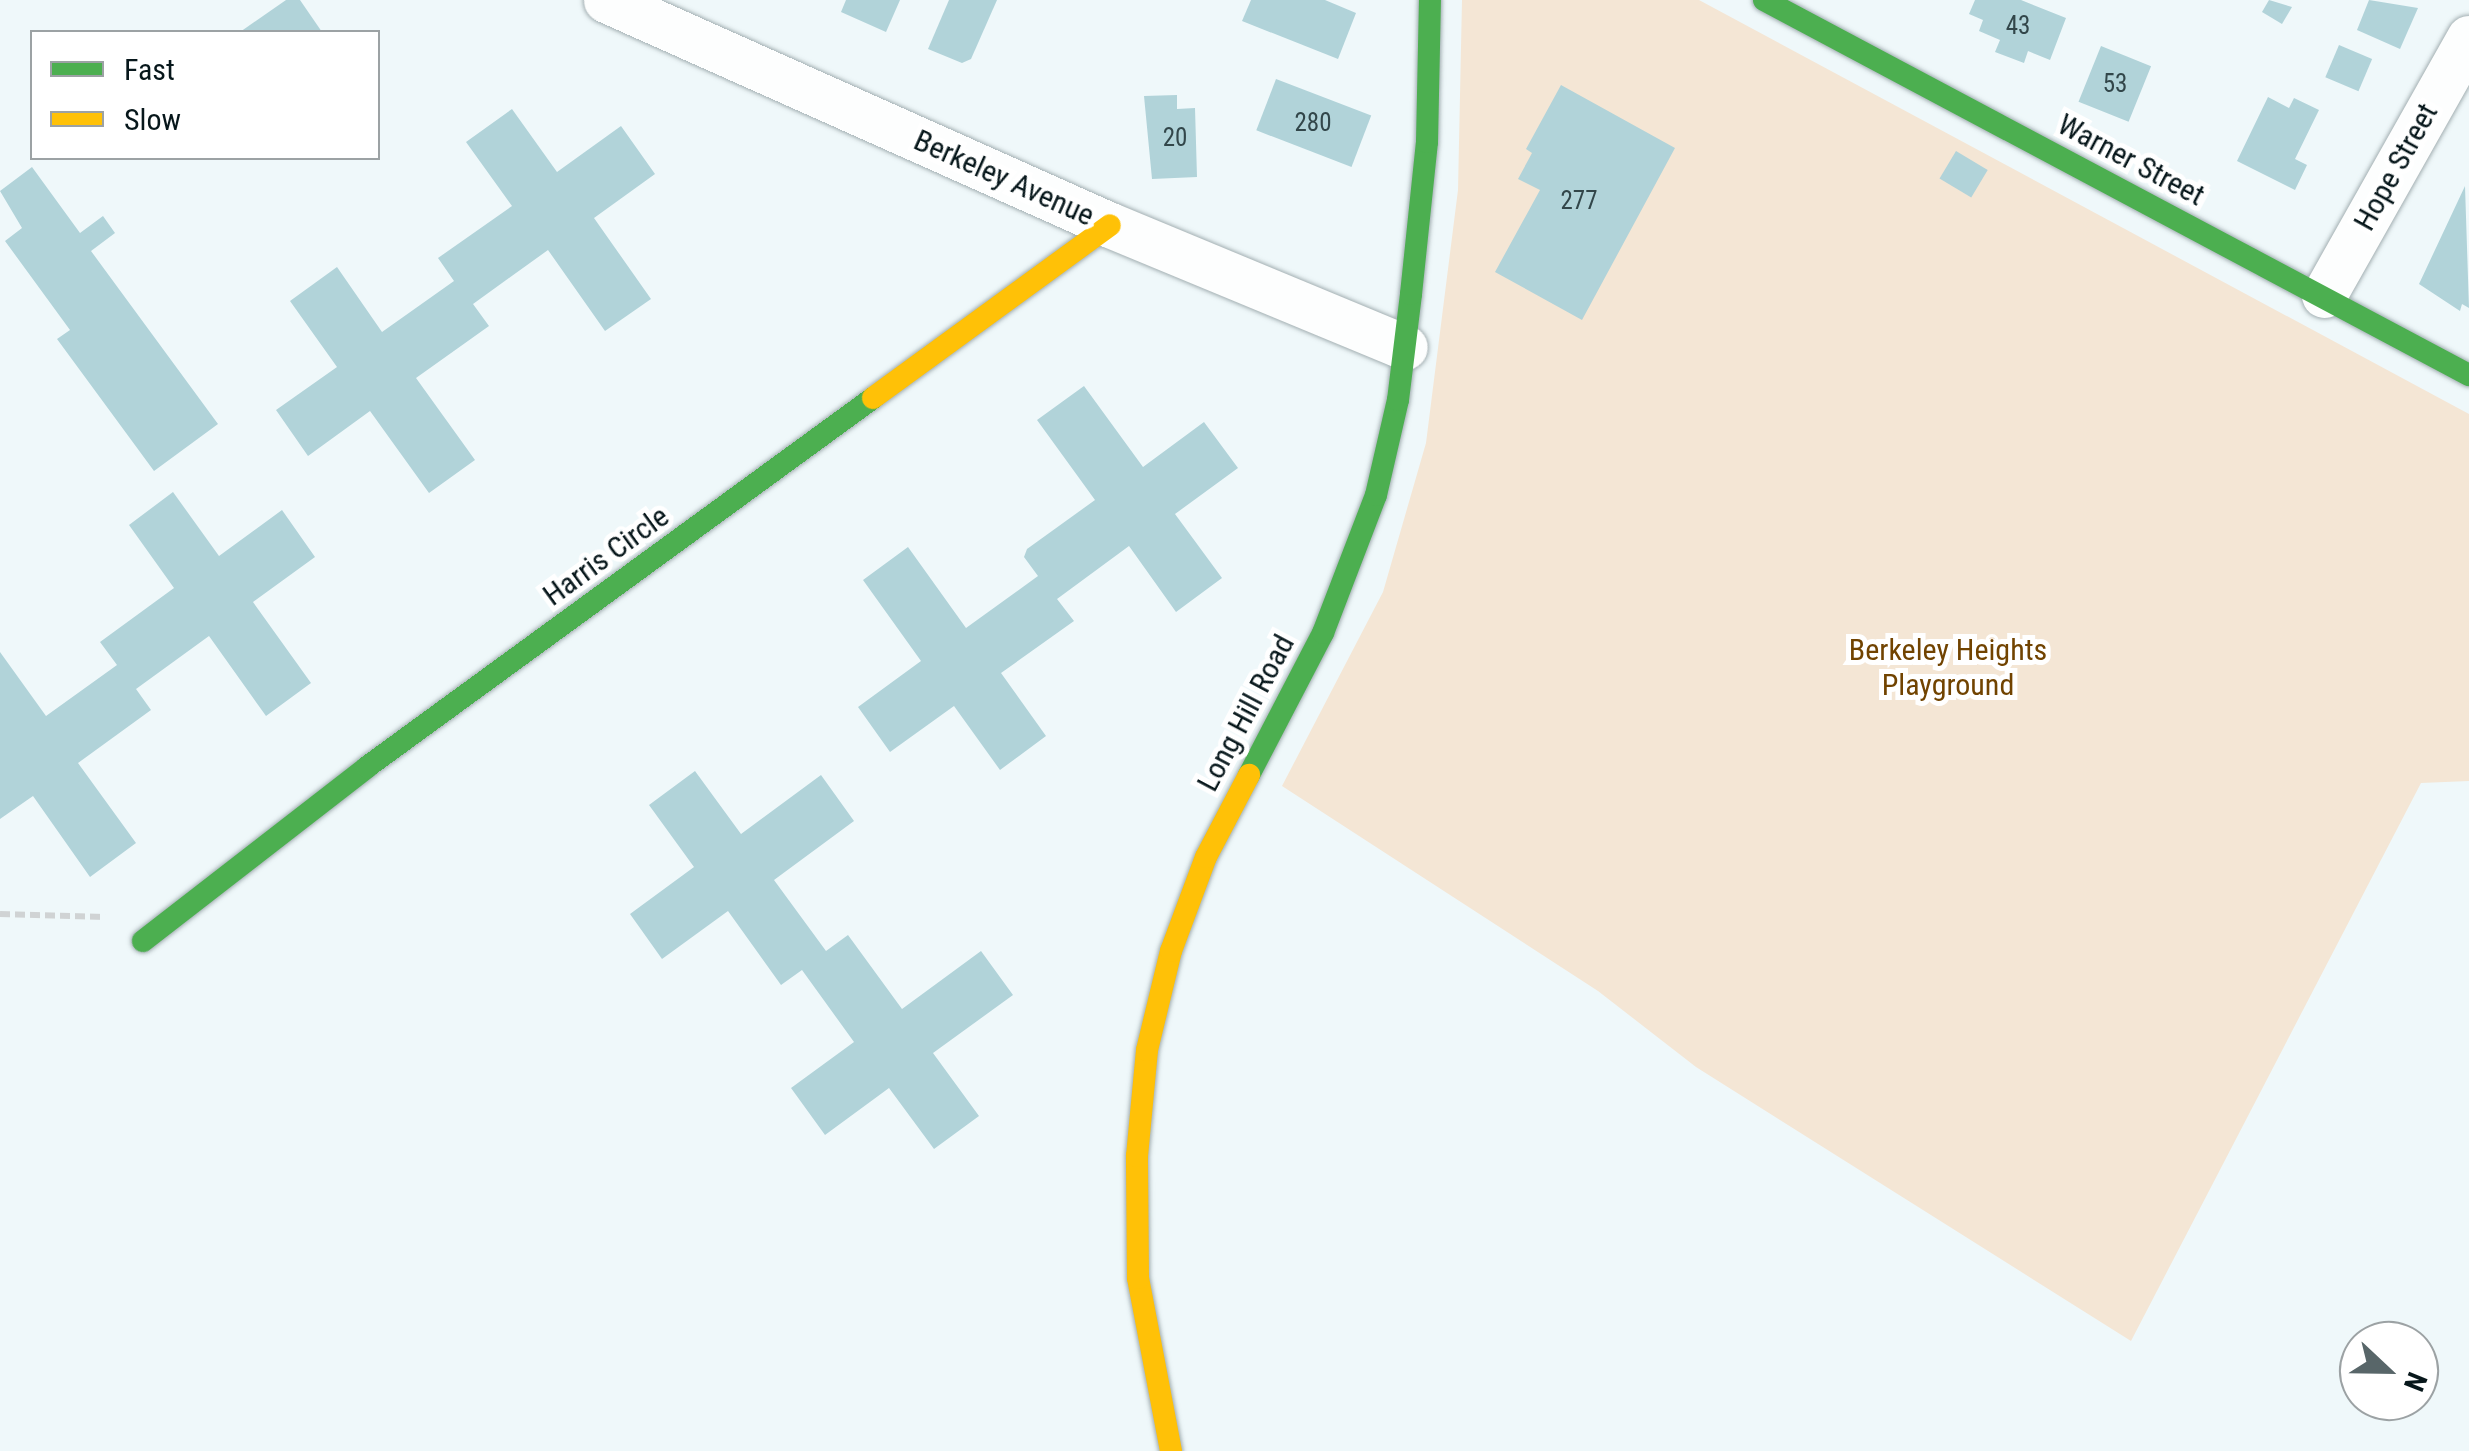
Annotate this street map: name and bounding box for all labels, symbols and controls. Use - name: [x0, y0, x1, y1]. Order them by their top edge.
- house number: 43: [2006, 11, 2030, 41]
- legend: [30, 30, 380, 160]
- text: Fast: [124, 52, 175, 87]
- house number: 53: [2103, 69, 2127, 99]
- street label: Hope Street: [2346, 97, 2446, 237]
- text: Slow: [124, 102, 181, 137]
- street label: Warner Street: [2052, 106, 2210, 214]
- house number: 280: [1294, 108, 1332, 138]
- street label: Berkeley Avenue: [908, 122, 1100, 234]
- house number: 20: [1163, 123, 1187, 153]
- house number: 277: [1560, 186, 1598, 216]
- street label: Harris Circle: [536, 498, 676, 614]
- street label: Long Hill Road: [1190, 629, 1302, 797]
- park label: Berkeley Heights Playground: [1849, 632, 2047, 702]
- north arrow: [2339, 1321, 2439, 1421]
- text: N: [2397, 1368, 2434, 1396]

